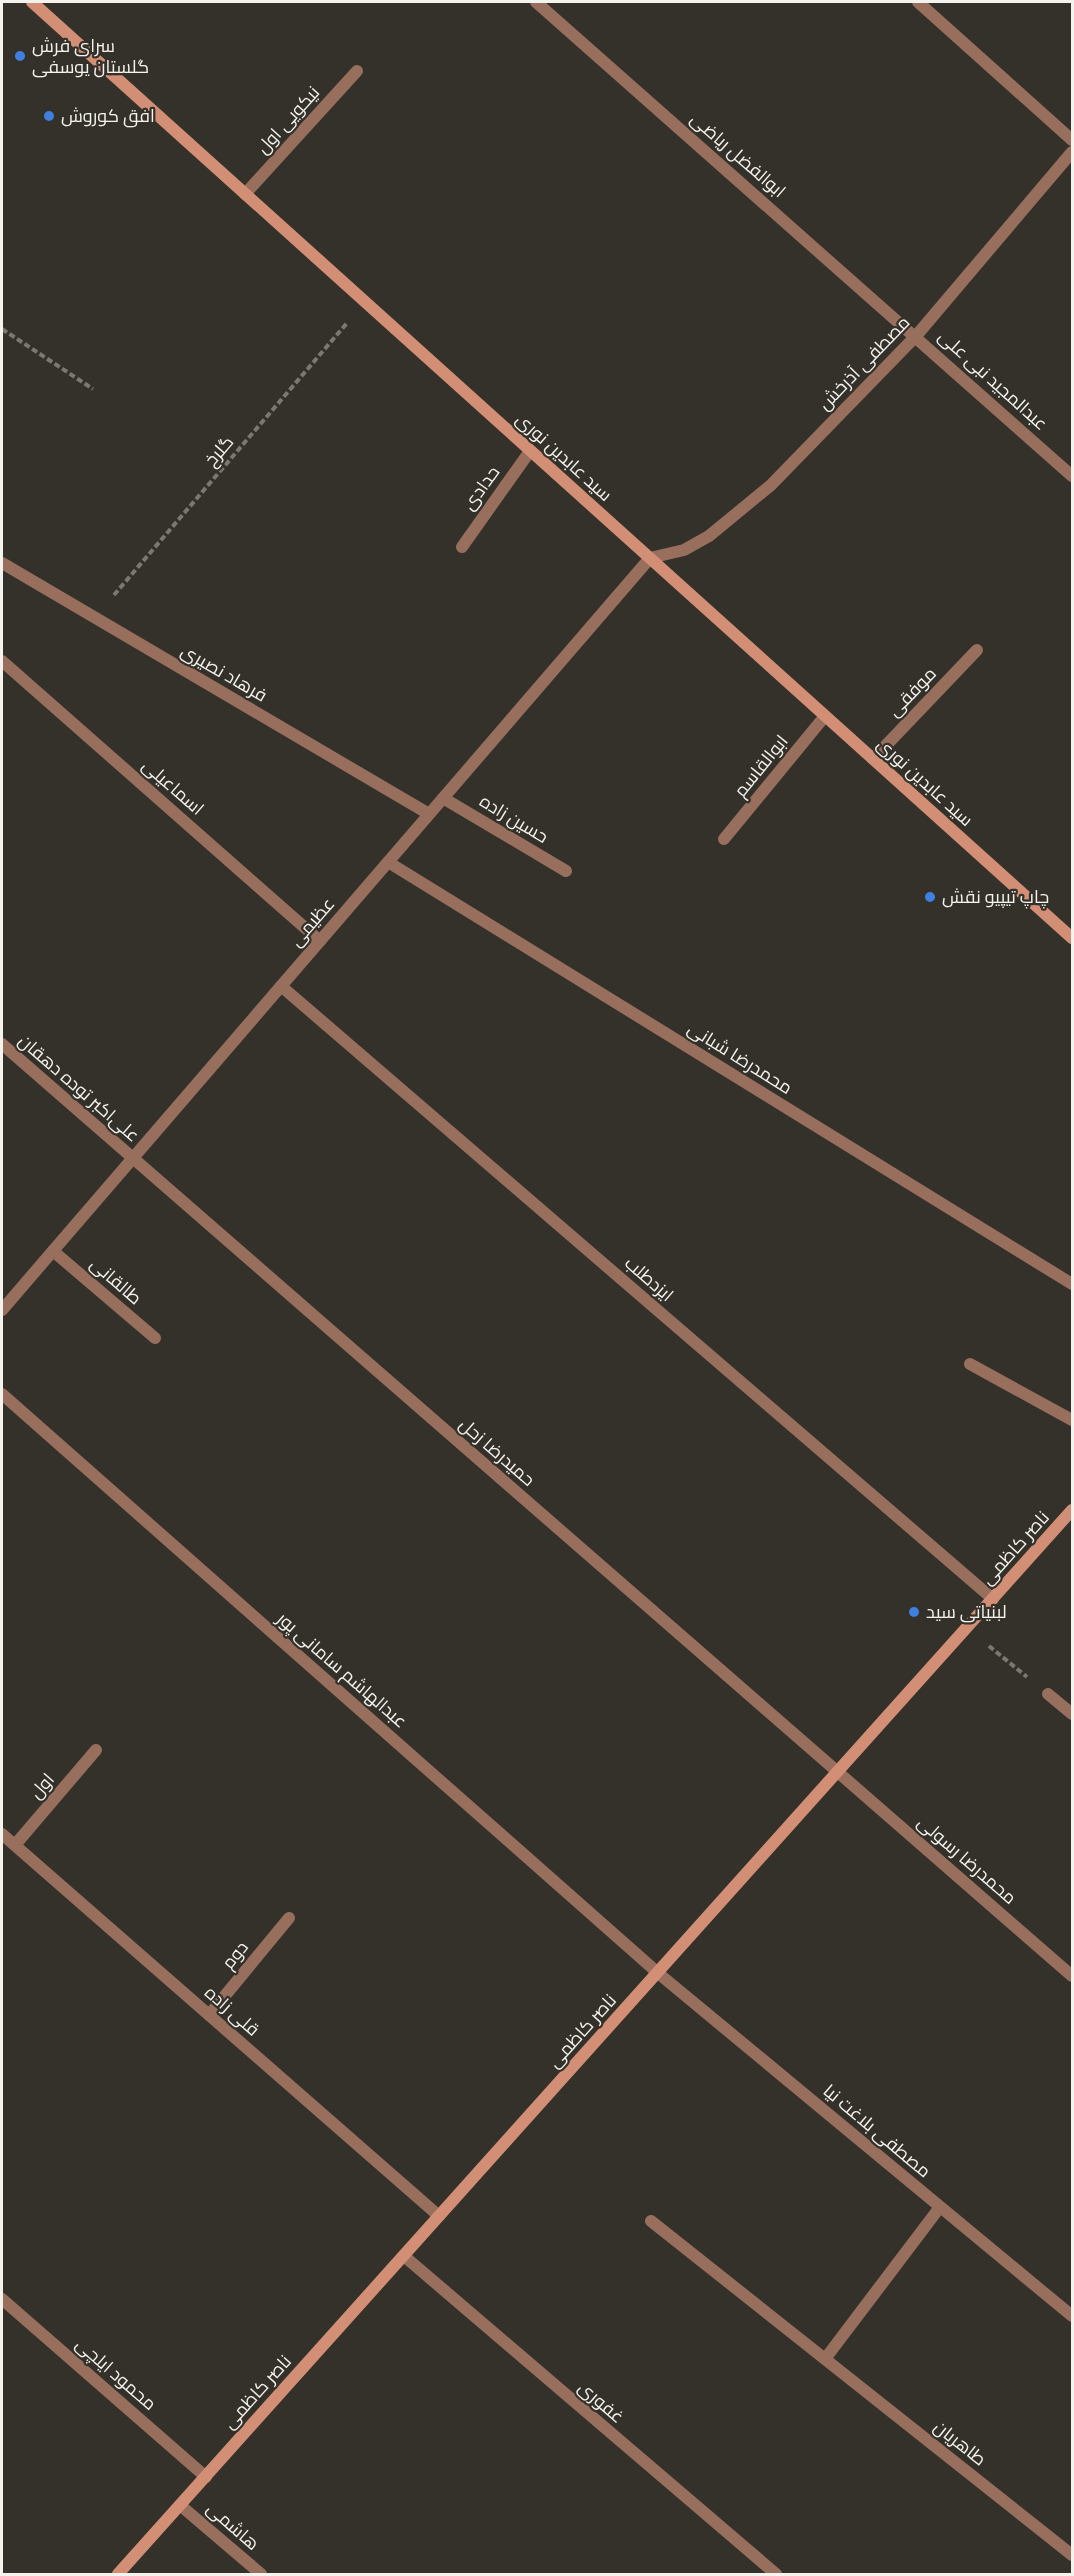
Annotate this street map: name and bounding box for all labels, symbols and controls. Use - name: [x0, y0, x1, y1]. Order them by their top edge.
- place label: سرای فرش گلستان یوسفی: [32, 32, 149, 80]
- marker: سرای فرش گلستان یوسفی: [13, 49, 27, 63]
- street label: نیکویی اول: [250, 80, 326, 160]
- place label: افق کوروش: [61, 102, 155, 129]
- street label: ابوالفضل ریاضی: [685, 105, 792, 204]
- marker: افق کوروش: [42, 109, 56, 123]
- street label: مصطفی آذرخش: [811, 309, 916, 416]
- street label: عبدالمجید نبی علی: [933, 323, 1054, 436]
- street label: سید عابدین نوری: [510, 406, 619, 507]
- street label: گلرخ: [197, 429, 240, 472]
- street label: حدادی: [455, 460, 506, 516]
- street label: فرهاد نصیری: [176, 637, 272, 708]
- street label: موفقی: [881, 661, 942, 723]
- street label: ابوالقاسم: [727, 729, 794, 803]
- street label: سید عابدین نوری: [871, 731, 980, 832]
- street label: اسماعیلی: [136, 752, 210, 821]
- street label: حسین زاده: [475, 787, 554, 850]
- place label: چاپ تیپیو نقش: [942, 883, 1049, 910]
- marker: چاپ تیپیو نقش: [923, 890, 937, 904]
- street label: عظیمی: [283, 891, 341, 952]
- street label: محمدرضا شبانی: [683, 1015, 798, 1101]
- street label: علی‌اکبر توده دهقان: [13, 1027, 146, 1148]
- street label: طالقانی: [84, 1250, 148, 1311]
- street label: ایزدطلب: [619, 1250, 680, 1308]
- street label: حمیدرضا زحل: [453, 1411, 541, 1492]
- street label: ناصر کاظمی: [974, 1505, 1055, 1591]
- place label: لبنیاتی سید: [926, 1598, 1007, 1625]
- street label: عبدالهاشم سامانی پور: [270, 1605, 413, 1734]
- marker: لبنیاتی سید: [907, 1605, 921, 1619]
- street label: اول: [23, 1767, 61, 1805]
- street label: محمدرضا رسولی: [912, 1809, 1023, 1910]
- street label: دوم: [215, 1935, 254, 1975]
- street label: قلی زاده: [199, 1979, 266, 2042]
- street label: ناصر کاظمی: [541, 1988, 622, 2074]
- street label: مصطفی بلاغت نیا: [818, 2077, 937, 2184]
- street label: محمود ایلچی: [70, 2331, 163, 2416]
- street label: ناصر کاظمی: [216, 2349, 297, 2435]
- street label: غفوری: [572, 2374, 630, 2429]
- street label: طاهریان: [928, 2413, 992, 2472]
- street label: هاشمی: [201, 2495, 266, 2556]

